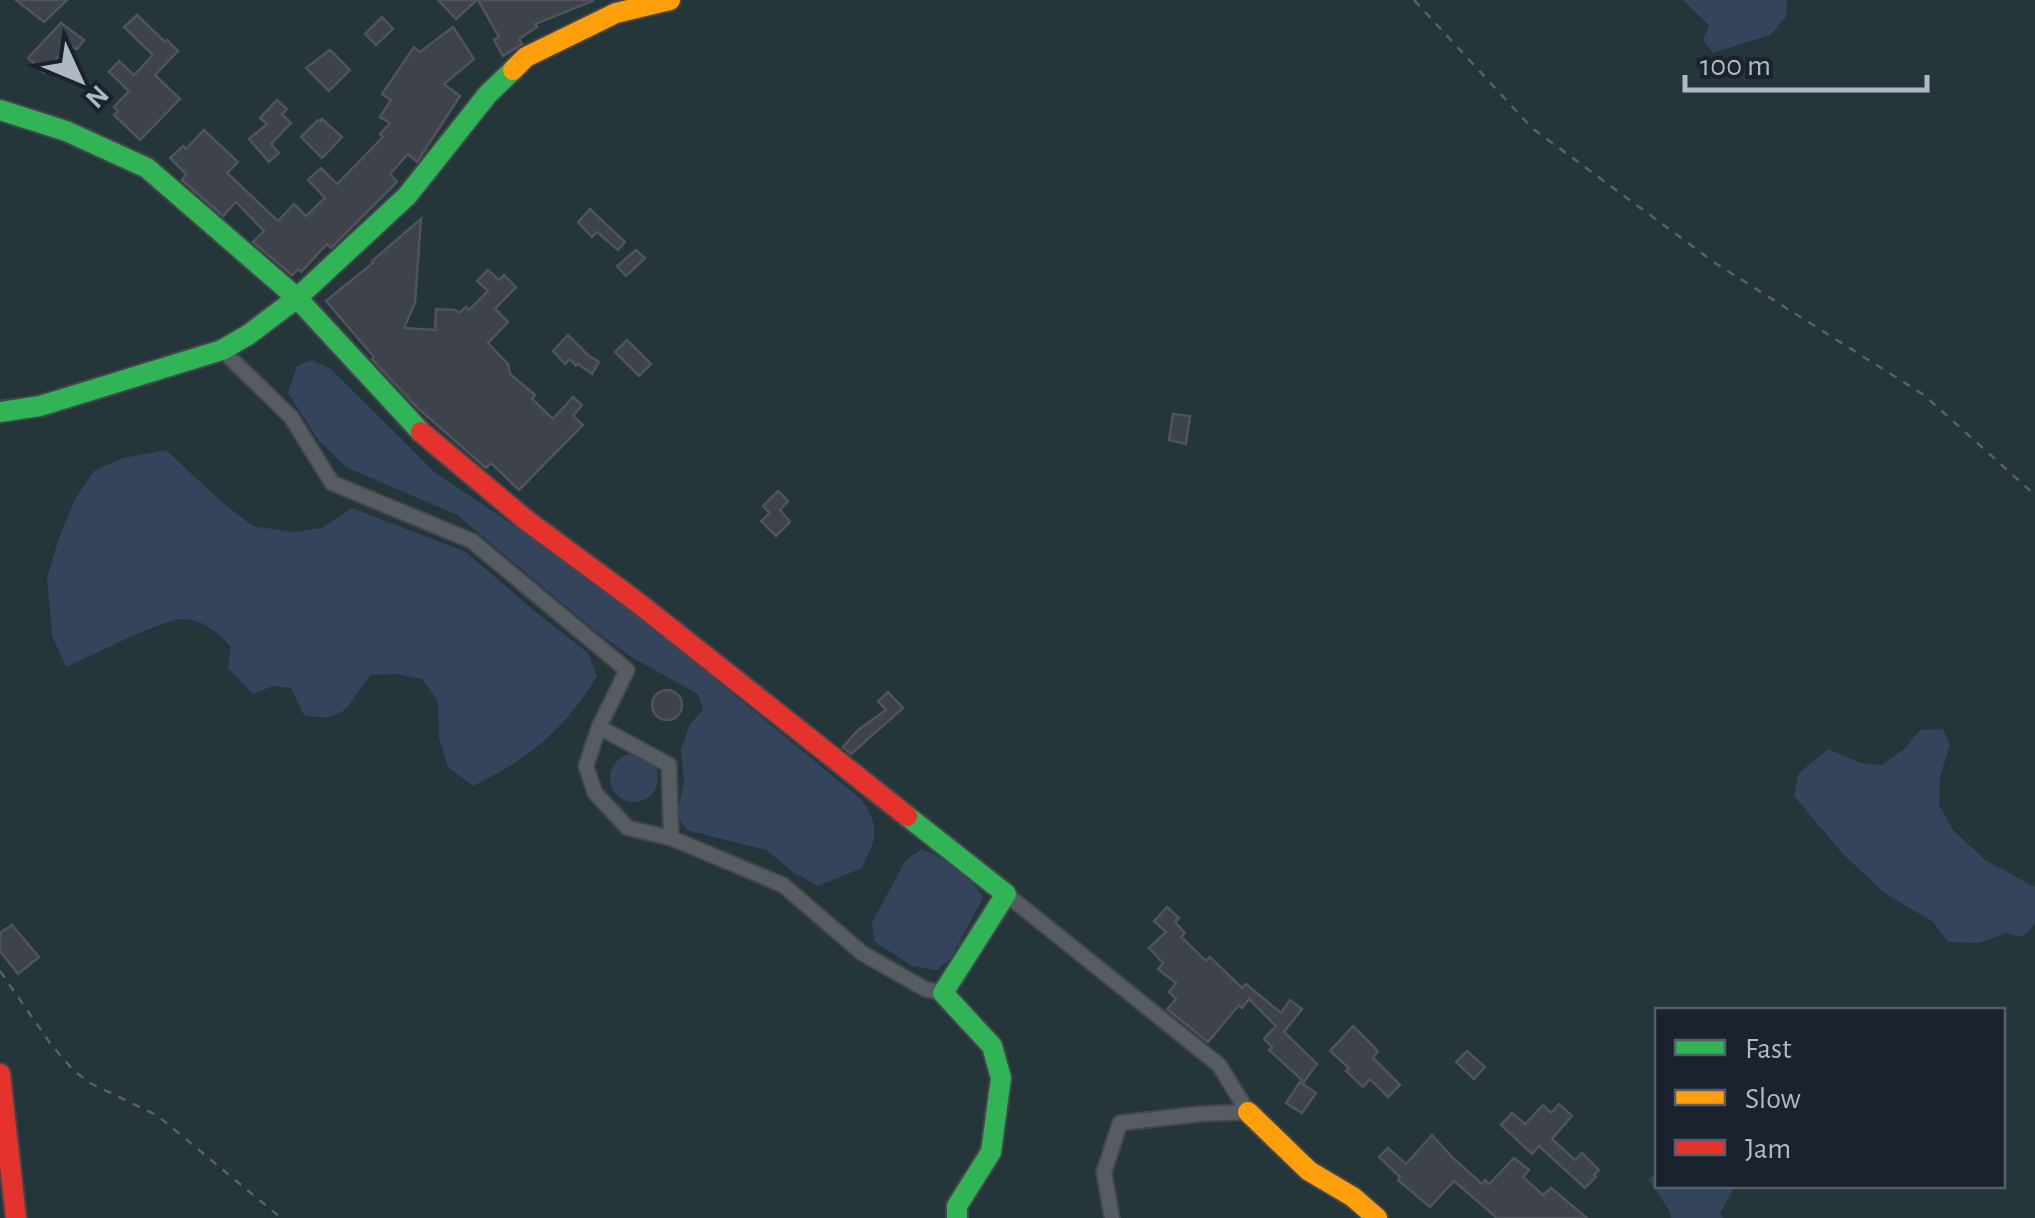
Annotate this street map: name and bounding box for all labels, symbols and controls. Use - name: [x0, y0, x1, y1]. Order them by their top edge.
- north arrow: [30, 30, 130, 130]
- scale bar: [1685, 30, 1928, 92]
- text: 100 m: [1700, 51, 1771, 81]
- text: N: [80, 79, 113, 113]
- legend: [1655, 1008, 2005, 1188]
- text: Fast: [1745, 1034, 1792, 1064]
- text: Slow: [1745, 1084, 1801, 1114]
- text: Jam: [1745, 1134, 1791, 1164]

